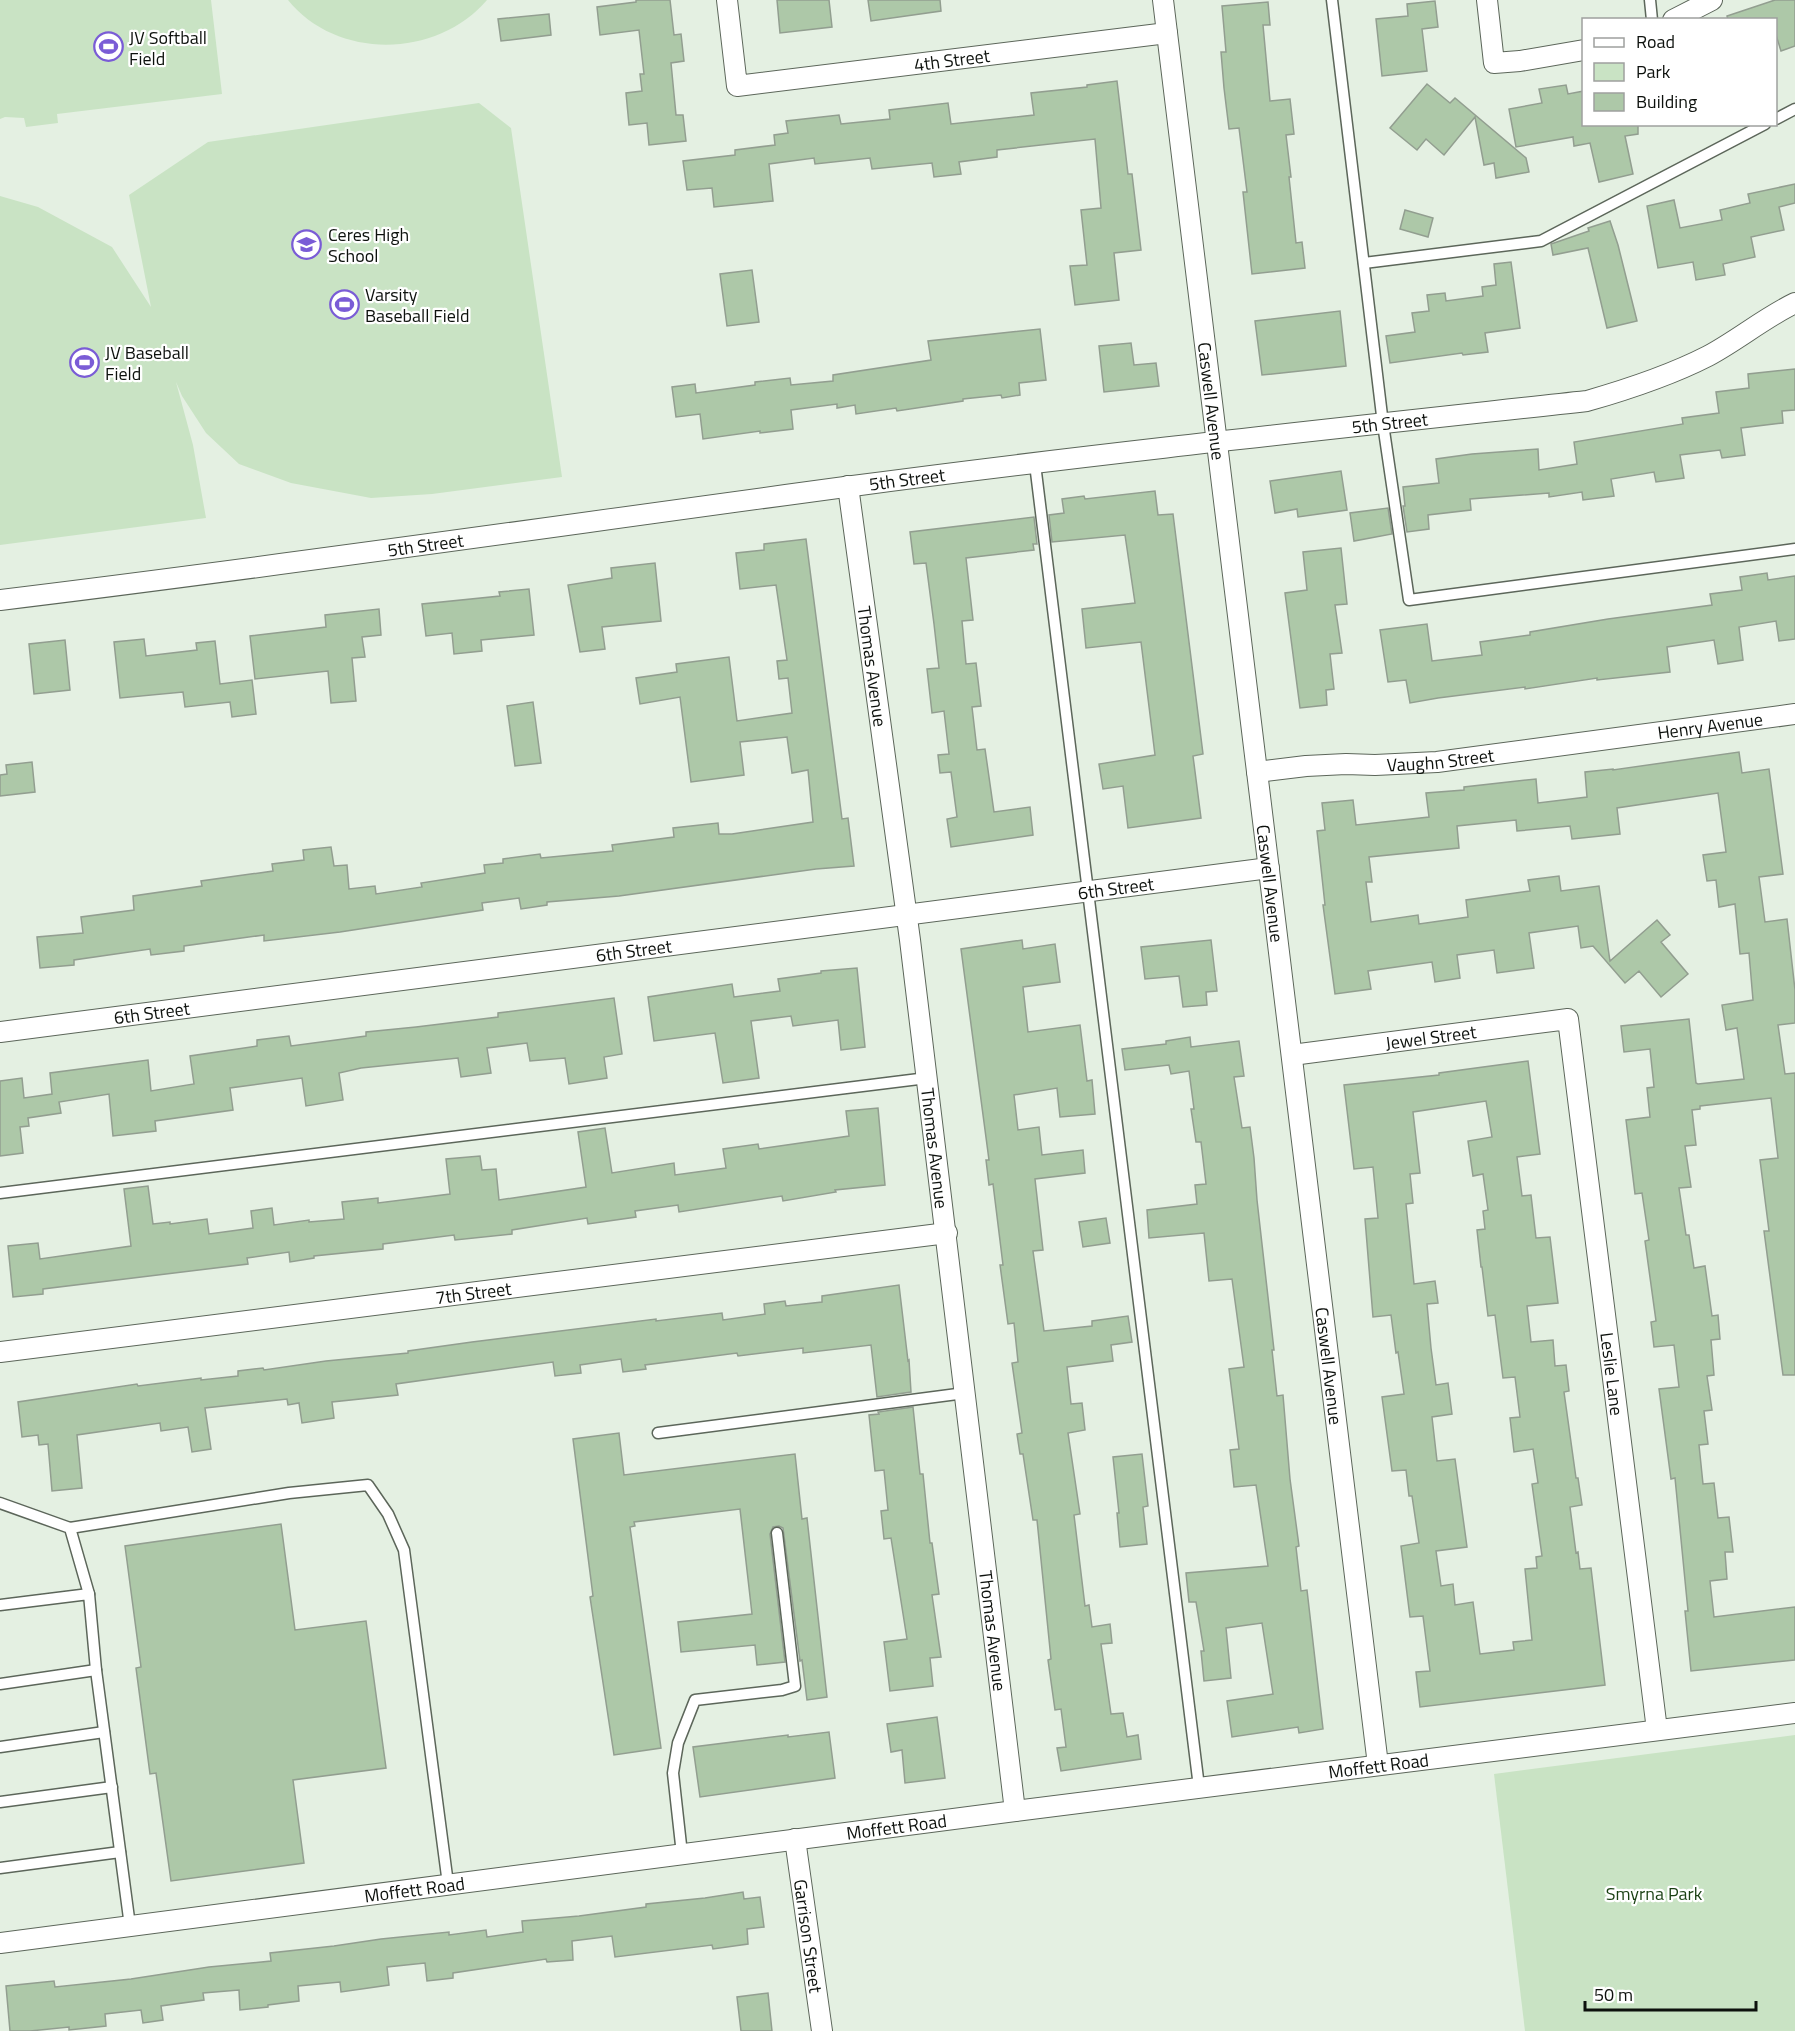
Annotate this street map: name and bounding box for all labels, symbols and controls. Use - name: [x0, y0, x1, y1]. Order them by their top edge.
- legend: [1582, 18, 1777, 126]
- place label: JV Softball Field: [129, 24, 207, 72]
- text: Road: [1636, 28, 1675, 55]
- sports icon: JV Softball Field: [92, 31, 124, 63]
- street label: 4th Street: [912, 41, 992, 78]
- text: Park: [1636, 58, 1671, 85]
- text: Building: [1636, 88, 1697, 115]
- place label: Ceres High School: [328, 221, 409, 269]
- school or university icon: Ceres High School: [291, 228, 323, 260]
- place label: Varsity Baseball Field: [365, 281, 470, 329]
- sports icon: Varsity Baseball Field: [328, 288, 360, 320]
- place label: JV Baseball Field: [105, 339, 189, 387]
- street label: Caswell Avenue: [1191, 341, 1232, 461]
- sports icon: JV Baseball Field: [68, 346, 100, 378]
- street label: 5th Street: [1350, 405, 1430, 440]
- street label: 5th Street: [867, 461, 947, 497]
- street label: 5th Street: [386, 526, 466, 563]
- street label: Thomas Avenue: [851, 604, 894, 728]
- street label: Henry Avenue: [1656, 705, 1764, 746]
- street label: Vaughn Street: [1386, 741, 1496, 778]
- street label: Caswell Avenue: [1250, 823, 1291, 944]
- street label: 6th Street: [1076, 869, 1156, 906]
- street label: 6th Street: [594, 932, 674, 968]
- street label: 6th Street: [112, 994, 192, 1031]
- street label: Jewel Street: [1384, 1018, 1479, 1056]
- street label: Thomas Avenue: [914, 1086, 956, 1210]
- street label: 7th Street: [434, 1274, 514, 1311]
- street label: Caswell Avenue: [1309, 1305, 1350, 1426]
- street label: Leslie Lane: [1594, 1331, 1631, 1417]
- street label: Thomas Avenue: [973, 1569, 1014, 1693]
- street label: Moffett Road: [1327, 1746, 1430, 1785]
- street label: Moffett Road: [845, 1807, 948, 1846]
- street label: Moffett Road: [363, 1869, 466, 1909]
- street label: Garrison Street: [787, 1877, 830, 1995]
- park label: Smyrna Park: [1606, 1880, 1703, 1907]
- scale bar: [1585, 1974, 1756, 2012]
- text: 50 m: [1594, 1981, 1633, 2008]

